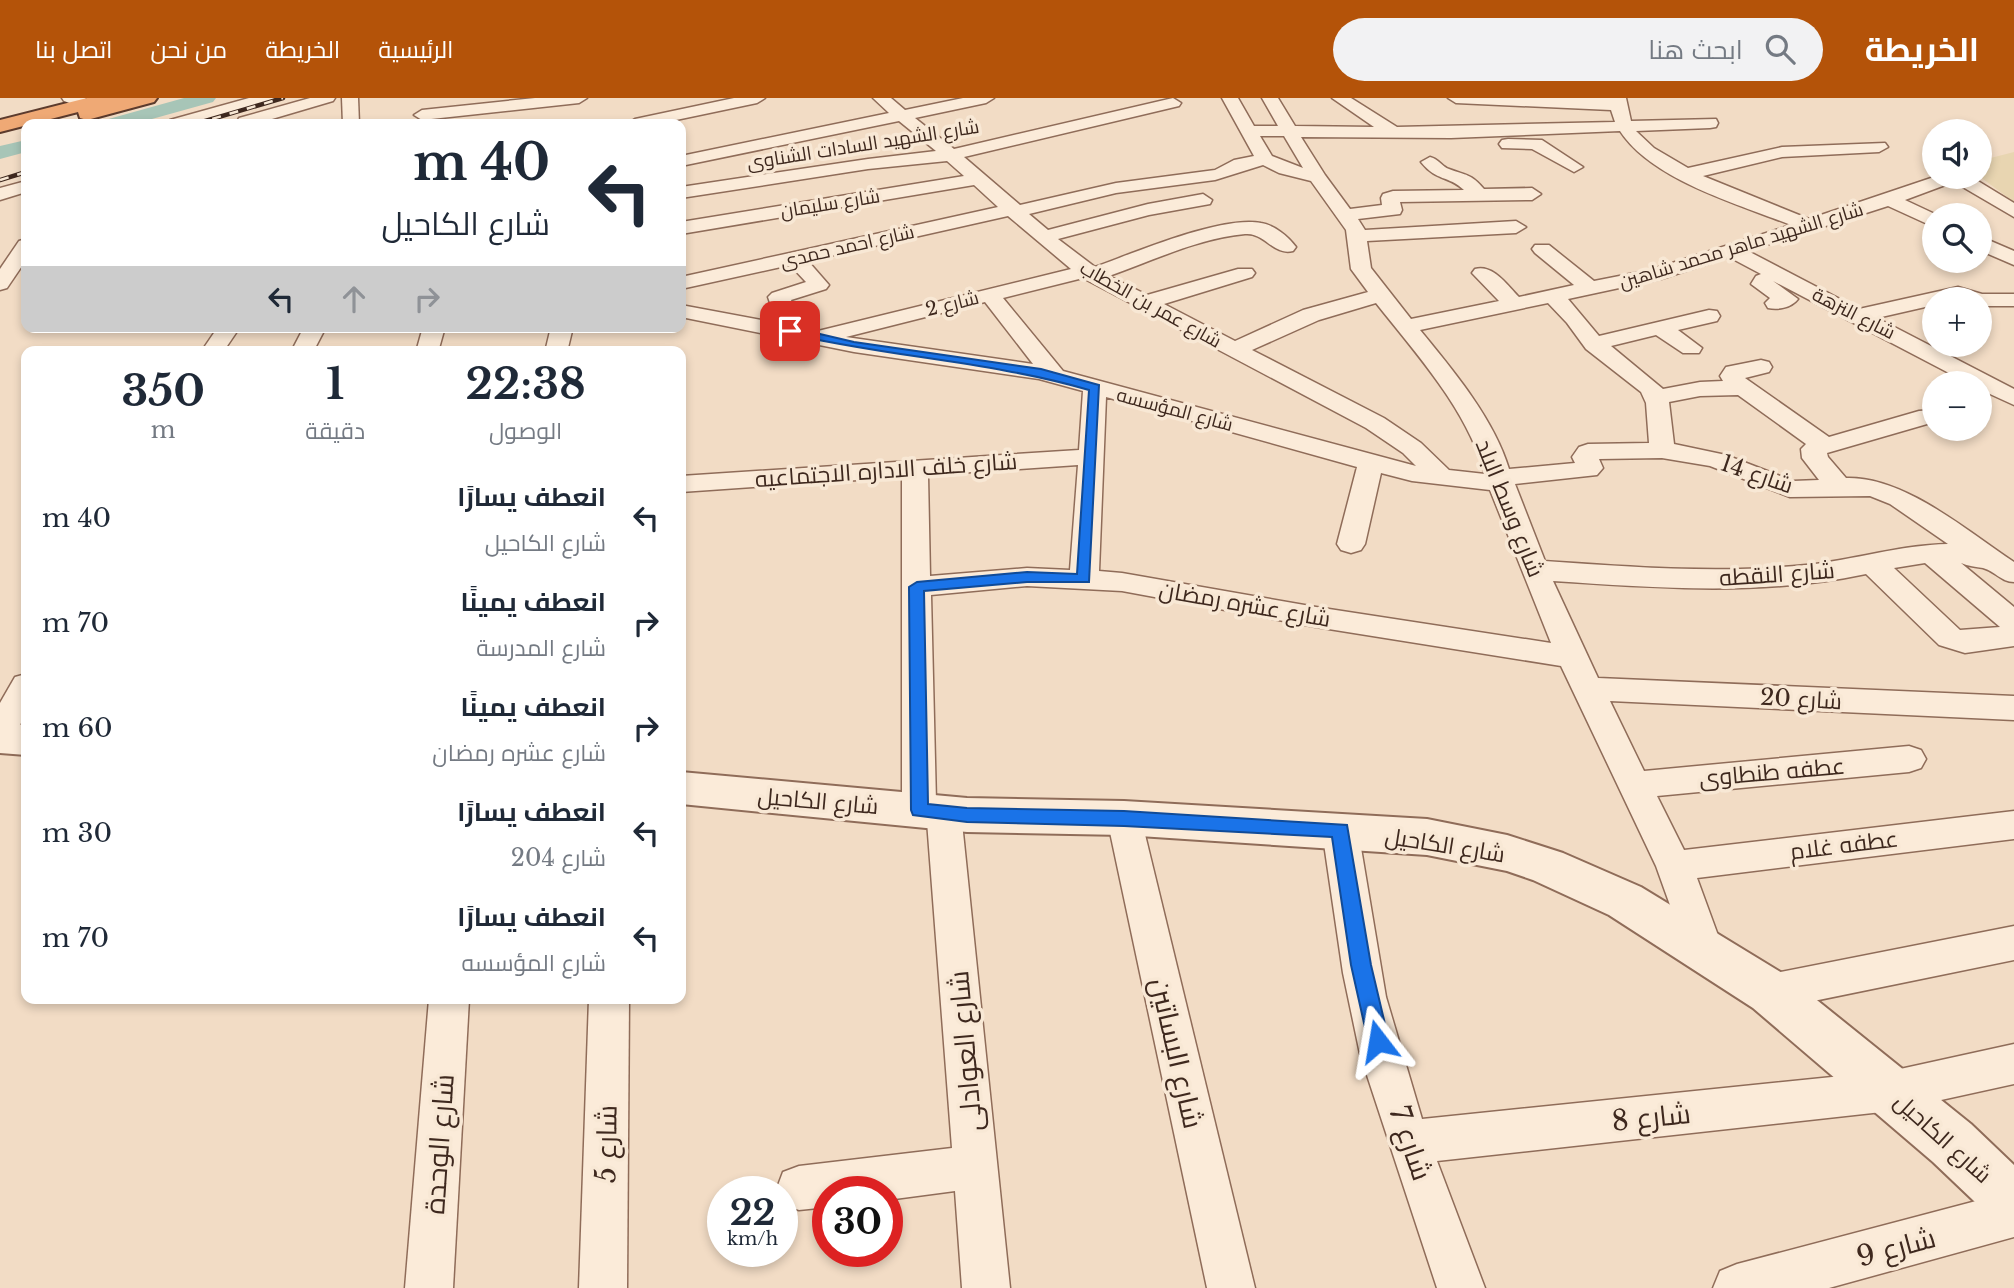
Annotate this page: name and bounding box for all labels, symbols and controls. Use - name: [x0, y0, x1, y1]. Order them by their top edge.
- search box: [1333, 18, 1823, 81]
- text: الخريطة: [1865, 29, 1979, 70]
- icon: search: [1761, 30, 1799, 68]
- text: ابحث هنا: [1648, 34, 1743, 66]
- text: اتصل بنا: [35, 35, 113, 64]
- text: من نحن: [151, 35, 227, 64]
- text: الخريطة: [265, 35, 340, 64]
- text: الرئيسية: [378, 35, 453, 64]
- street label: شارع الشهيد السادات الشناوى: [745, 115, 981, 176]
- map controls: [1922, 119, 1992, 441]
- button: sound: [1922, 119, 1992, 189]
- text: 40 m: [413, 132, 550, 193]
- icon: left: [574, 147, 665, 238]
- street label: شارع سليمان: [779, 184, 882, 225]
- street label: شارع الشهيد ماهر محمد شاهين: [1616, 197, 1867, 296]
- button: search: [1922, 203, 1992, 273]
- text: شارع الكاحيل: [381, 204, 550, 244]
- street label: شارع احمد حمدى: [778, 220, 917, 275]
- street label: شارع عمر بن الخطاب: [1075, 256, 1225, 355]
- icon: left: [262, 280, 300, 318]
- icon: ahead: [335, 280, 373, 318]
- icon: right: [408, 280, 446, 318]
- street label: شارع النزهة: [1808, 283, 1899, 346]
- street label: شارع 2: [923, 286, 982, 323]
- button: +: [1922, 287, 1992, 357]
- pin: [760, 301, 820, 361]
- icon: arrive: [771, 312, 809, 350]
- text: 1: [326, 358, 344, 410]
- text: 22:38: [466, 358, 586, 410]
- text: 350: [121, 365, 205, 417]
- button: −: [1922, 371, 1992, 441]
- street label: شارع المؤسسه: [1114, 383, 1236, 438]
- text: m: [151, 416, 176, 444]
- text: دقيقة: [305, 417, 365, 445]
- text: الوصول: [489, 417, 562, 445]
- street label: شارع وسط البلد: [1468, 435, 1550, 582]
- street label: شارع خلف الاداره الاجتماعيه: [754, 447, 1018, 495]
- street label: شارع 14: [1716, 449, 1797, 501]
- text: انعطف يسارًا: [457, 481, 606, 513]
- icon: left: [627, 499, 665, 537]
- text: 40 m: [42, 502, 111, 534]
- text: شارع الكاحيل: [485, 529, 606, 557]
- street label: شارع النقطه: [1718, 556, 1836, 594]
- street label: شارع عشره رمضان: [1157, 575, 1333, 635]
- text: انعطف يمينًا: [460, 586, 606, 618]
- icon: right: [627, 604, 665, 642]
- text: 70 m: [42, 607, 109, 639]
- text: شارع المدرسة: [476, 634, 606, 662]
- street label: شارع 20: [1759, 683, 1843, 717]
- text: انعطف يمينًا: [460, 691, 606, 723]
- icon: right: [627, 709, 665, 747]
- text: 60 m: [42, 712, 113, 744]
- text: شارع عشره رمضان: [432, 739, 606, 767]
- street label: عطفه طنطاوى: [1698, 752, 1846, 792]
- street label: شارع الكاحيل: [756, 782, 880, 822]
- text: انعطف يسارًا: [457, 796, 606, 828]
- icon: left: [627, 814, 665, 852]
- text: 30 m: [42, 817, 112, 849]
- street label: شارع الكاحيل: [1383, 822, 1507, 870]
- street label: عطفه غلام: [1788, 824, 1900, 868]
- text: شارع 204: [511, 844, 606, 872]
- text: انعطف يسارًا: [457, 901, 606, 933]
- icon: left: [627, 919, 665, 957]
- text: 70 m: [42, 922, 109, 954]
- text: شارع المؤسسه: [461, 949, 606, 977]
- street label: شارع العوادلى: [941, 969, 991, 1133]
- street label: شارع البساتين: [1141, 974, 1211, 1132]
- position arrow: [1341, 1004, 1415, 1078]
- street label: شارع الوحدة: [417, 1073, 463, 1215]
- street label: شارع الكاحيل: [1887, 1087, 1997, 1190]
- street label: شارع 8: [1610, 1096, 1692, 1140]
- street label: شارع 7: [1381, 1101, 1440, 1185]
- street label: شارع 5: [588, 1105, 626, 1183]
- speed limit sign: 30: [812, 1176, 903, 1267]
- text: 22: [730, 1191, 775, 1234]
- street label: شارع 9: [1853, 1220, 1940, 1276]
- text: km/h: [727, 1228, 778, 1250]

